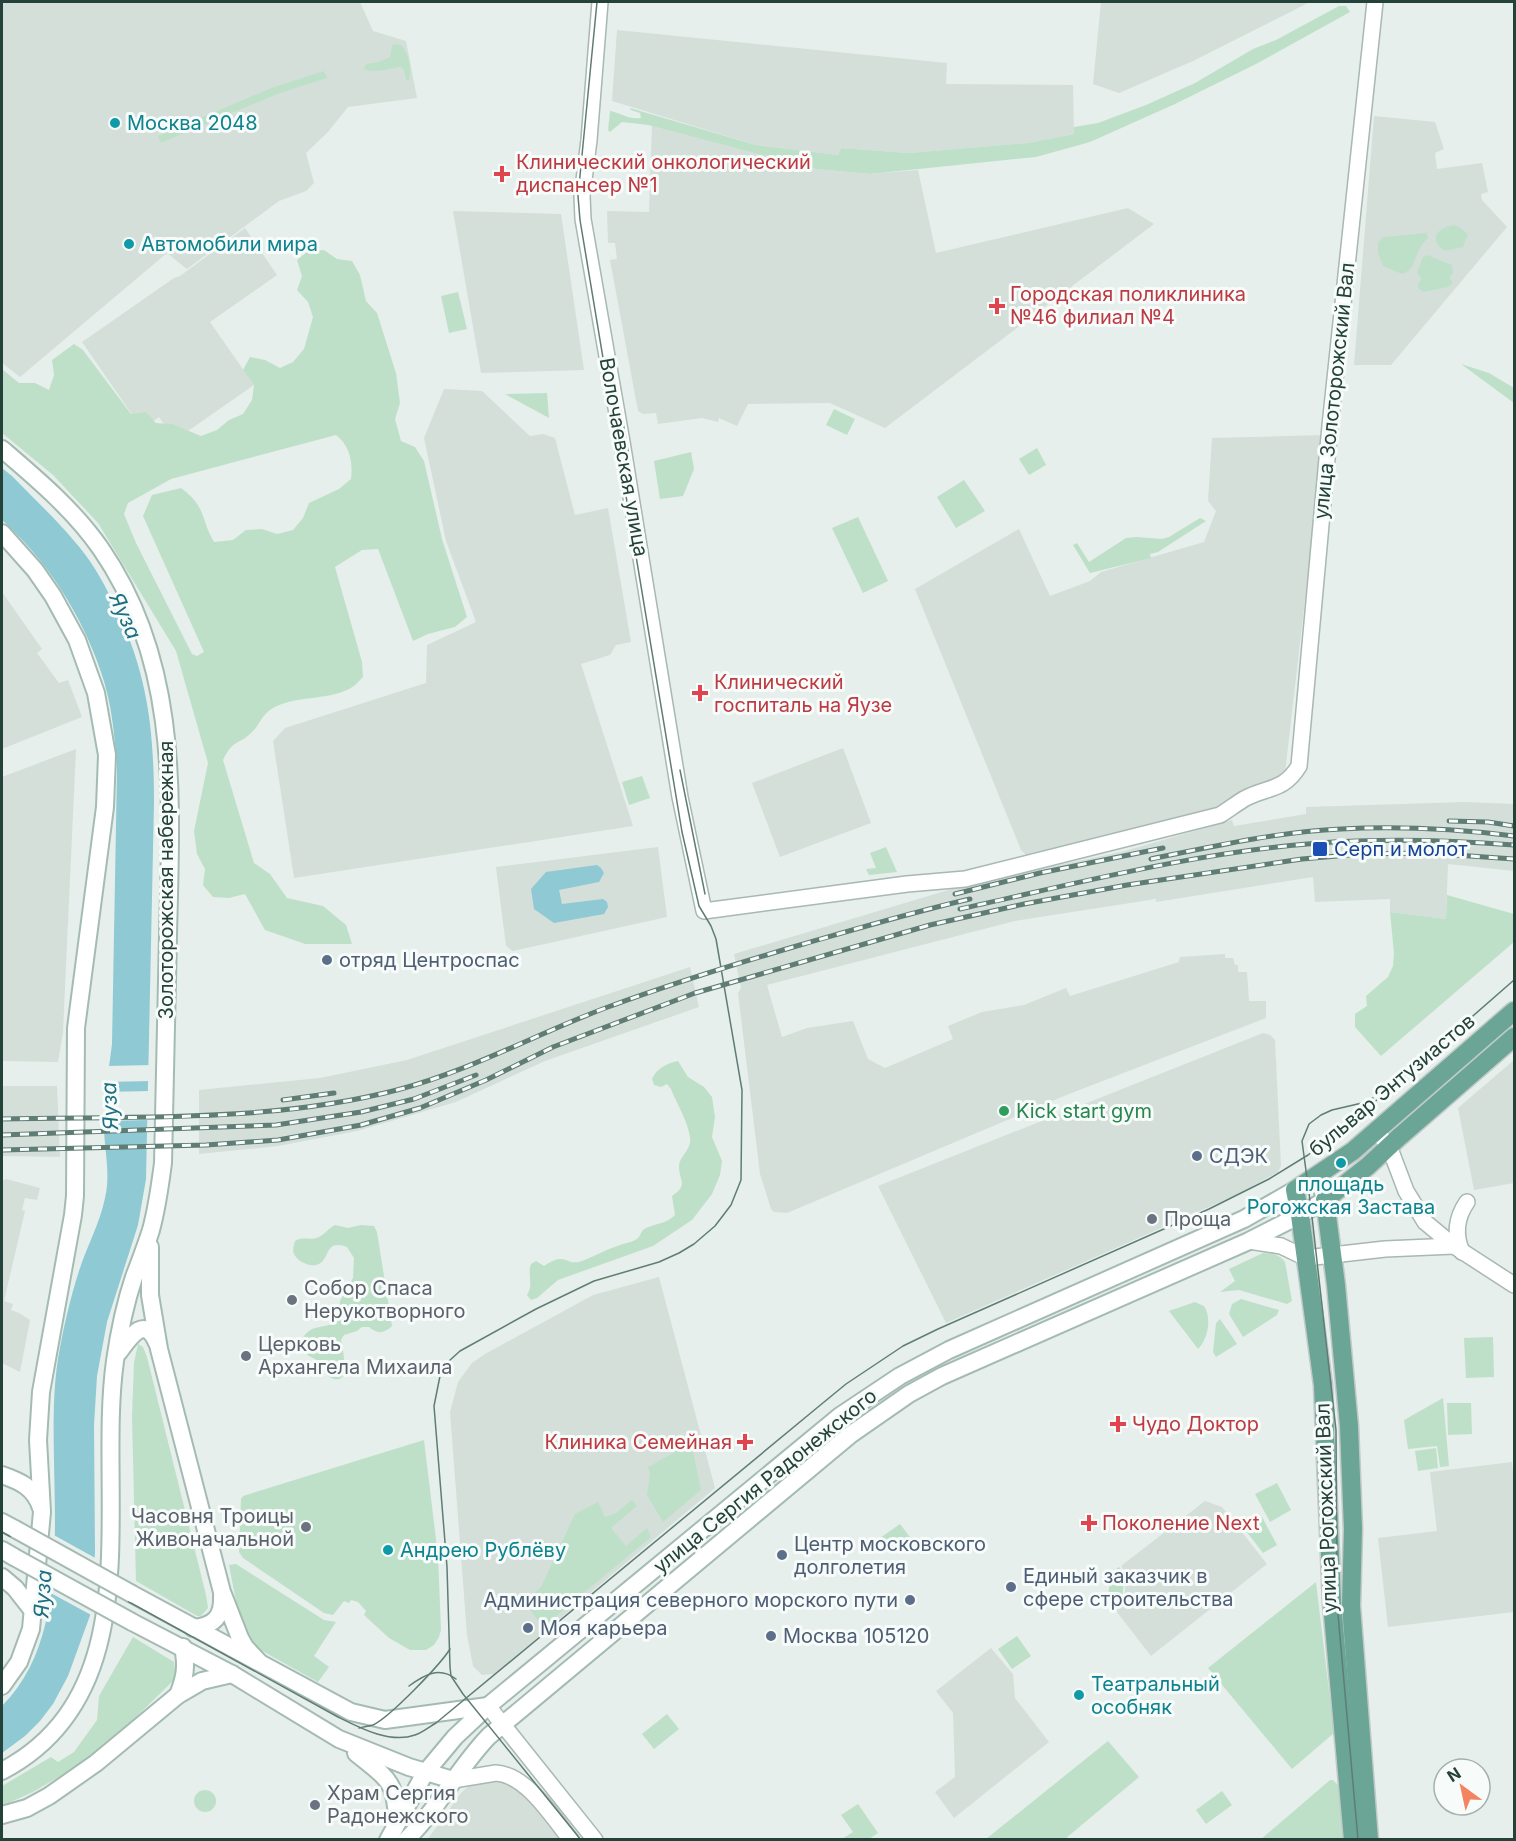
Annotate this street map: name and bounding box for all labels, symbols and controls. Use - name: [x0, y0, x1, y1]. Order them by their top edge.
- place label: Москва 2048: [127, 111, 258, 135]
- marker: Москва 2048: [108, 116, 122, 130]
- place label: Клинический онкологический диспансер №1: [516, 150, 811, 197]
- marker: Клинический онкологический диспансер №1: [493, 165, 511, 183]
- place label: Автомобили мира: [141, 232, 318, 256]
- marker: Автомобили мира: [122, 237, 136, 251]
- street label: улица Золоторожский Вал: [1309, 261, 1359, 521]
- place label: Городская поликлиника №46 филиал №4: [1010, 282, 1246, 329]
- marker: Городская поликлиника №46 филиал №4: [988, 297, 1006, 315]
- street label: Волочаевская улица: [595, 356, 653, 558]
- water label: Яуза: [104, 588, 147, 643]
- place label: Клинический госпиталь на Яузе: [714, 670, 892, 717]
- marker: Клинический госпиталь на Яузе: [691, 684, 709, 702]
- street label: Золоторожская набережная: [154, 741, 178, 1019]
- place label: Серп и молот: [1334, 837, 1468, 861]
- marker: Серп и молот: [1311, 840, 1329, 858]
- place label: отряд Центроспас: [339, 948, 520, 972]
- marker: отряд Центроспас: [320, 953, 334, 967]
- street label: бульвар Энтузиастов: [1304, 1009, 1480, 1161]
- water label: Яуза: [96, 1081, 123, 1132]
- place label: Kick start gym: [1016, 1099, 1152, 1123]
- marker: Kick start gym: [997, 1104, 1011, 1118]
- place label: СДЭК: [1209, 1144, 1268, 1168]
- marker: СДЭК: [1190, 1149, 1204, 1163]
- marker: площадь Рогожская Застава: [1334, 1156, 1348, 1170]
- place label: площадь Рогожская Застава: [1247, 1172, 1435, 1219]
- place label: Проща: [1164, 1207, 1231, 1231]
- marker: Проща: [1145, 1212, 1159, 1226]
- place label: Собор Спаса Нерукотворного: [304, 1276, 465, 1323]
- marker: Собор Спаса Нерукотворного: [285, 1293, 299, 1307]
- place label: Церковь Архангела Михаила: [258, 1332, 453, 1379]
- marker: Церковь Архангела Михаила: [239, 1349, 253, 1363]
- street label: улица Сергия Радонежского: [649, 1384, 881, 1578]
- street label: улица Рогожский Вал: [1310, 1403, 1342, 1613]
- place label: Чудо Доктор: [1132, 1412, 1259, 1436]
- marker: Чудо Доктор: [1109, 1415, 1127, 1433]
- place label: Клиника Семейная: [545, 1430, 732, 1454]
- marker: Клиника Семейная: [736, 1433, 754, 1451]
- place label: Часовня Троицы Живоначальной: [131, 1504, 294, 1551]
- place label: Поколение Next: [1102, 1511, 1260, 1535]
- marker: Поколение Next: [1080, 1514, 1098, 1532]
- marker: Часовня Троицы Живоначальной: [299, 1520, 313, 1534]
- place label: Центр московского долголетия: [794, 1532, 986, 1579]
- place label: Андрею Рублёву: [400, 1538, 566, 1562]
- marker: Андрею Рублёву: [381, 1543, 395, 1557]
- marker: Центр московского долголетия: [775, 1548, 789, 1562]
- place label: Единый заказчик в сфере строительства: [1023, 1564, 1233, 1611]
- water label: Яуза: [28, 1569, 57, 1620]
- marker: Единый заказчик в сфере строительства: [1004, 1580, 1018, 1594]
- place label: Администрация северного морского пути: [484, 1588, 898, 1612]
- marker: Администрация северного морского пути: [903, 1593, 917, 1607]
- place label: Моя карьера: [540, 1616, 668, 1640]
- marker: Моя карьера: [521, 1621, 535, 1635]
- place label: Москва 105120: [783, 1624, 929, 1648]
- marker: Москва 105120: [764, 1629, 778, 1643]
- place label: Театральный особняк: [1091, 1672, 1220, 1719]
- marker: Театральный особняк: [1072, 1688, 1086, 1702]
- north arrow: [1432, 1757, 1492, 1817]
- text: N: [1443, 1763, 1464, 1786]
- place label: Храм Сергия Радонежского: [327, 1781, 469, 1828]
- marker: Храм Сергия Радонежского: [308, 1798, 322, 1812]

